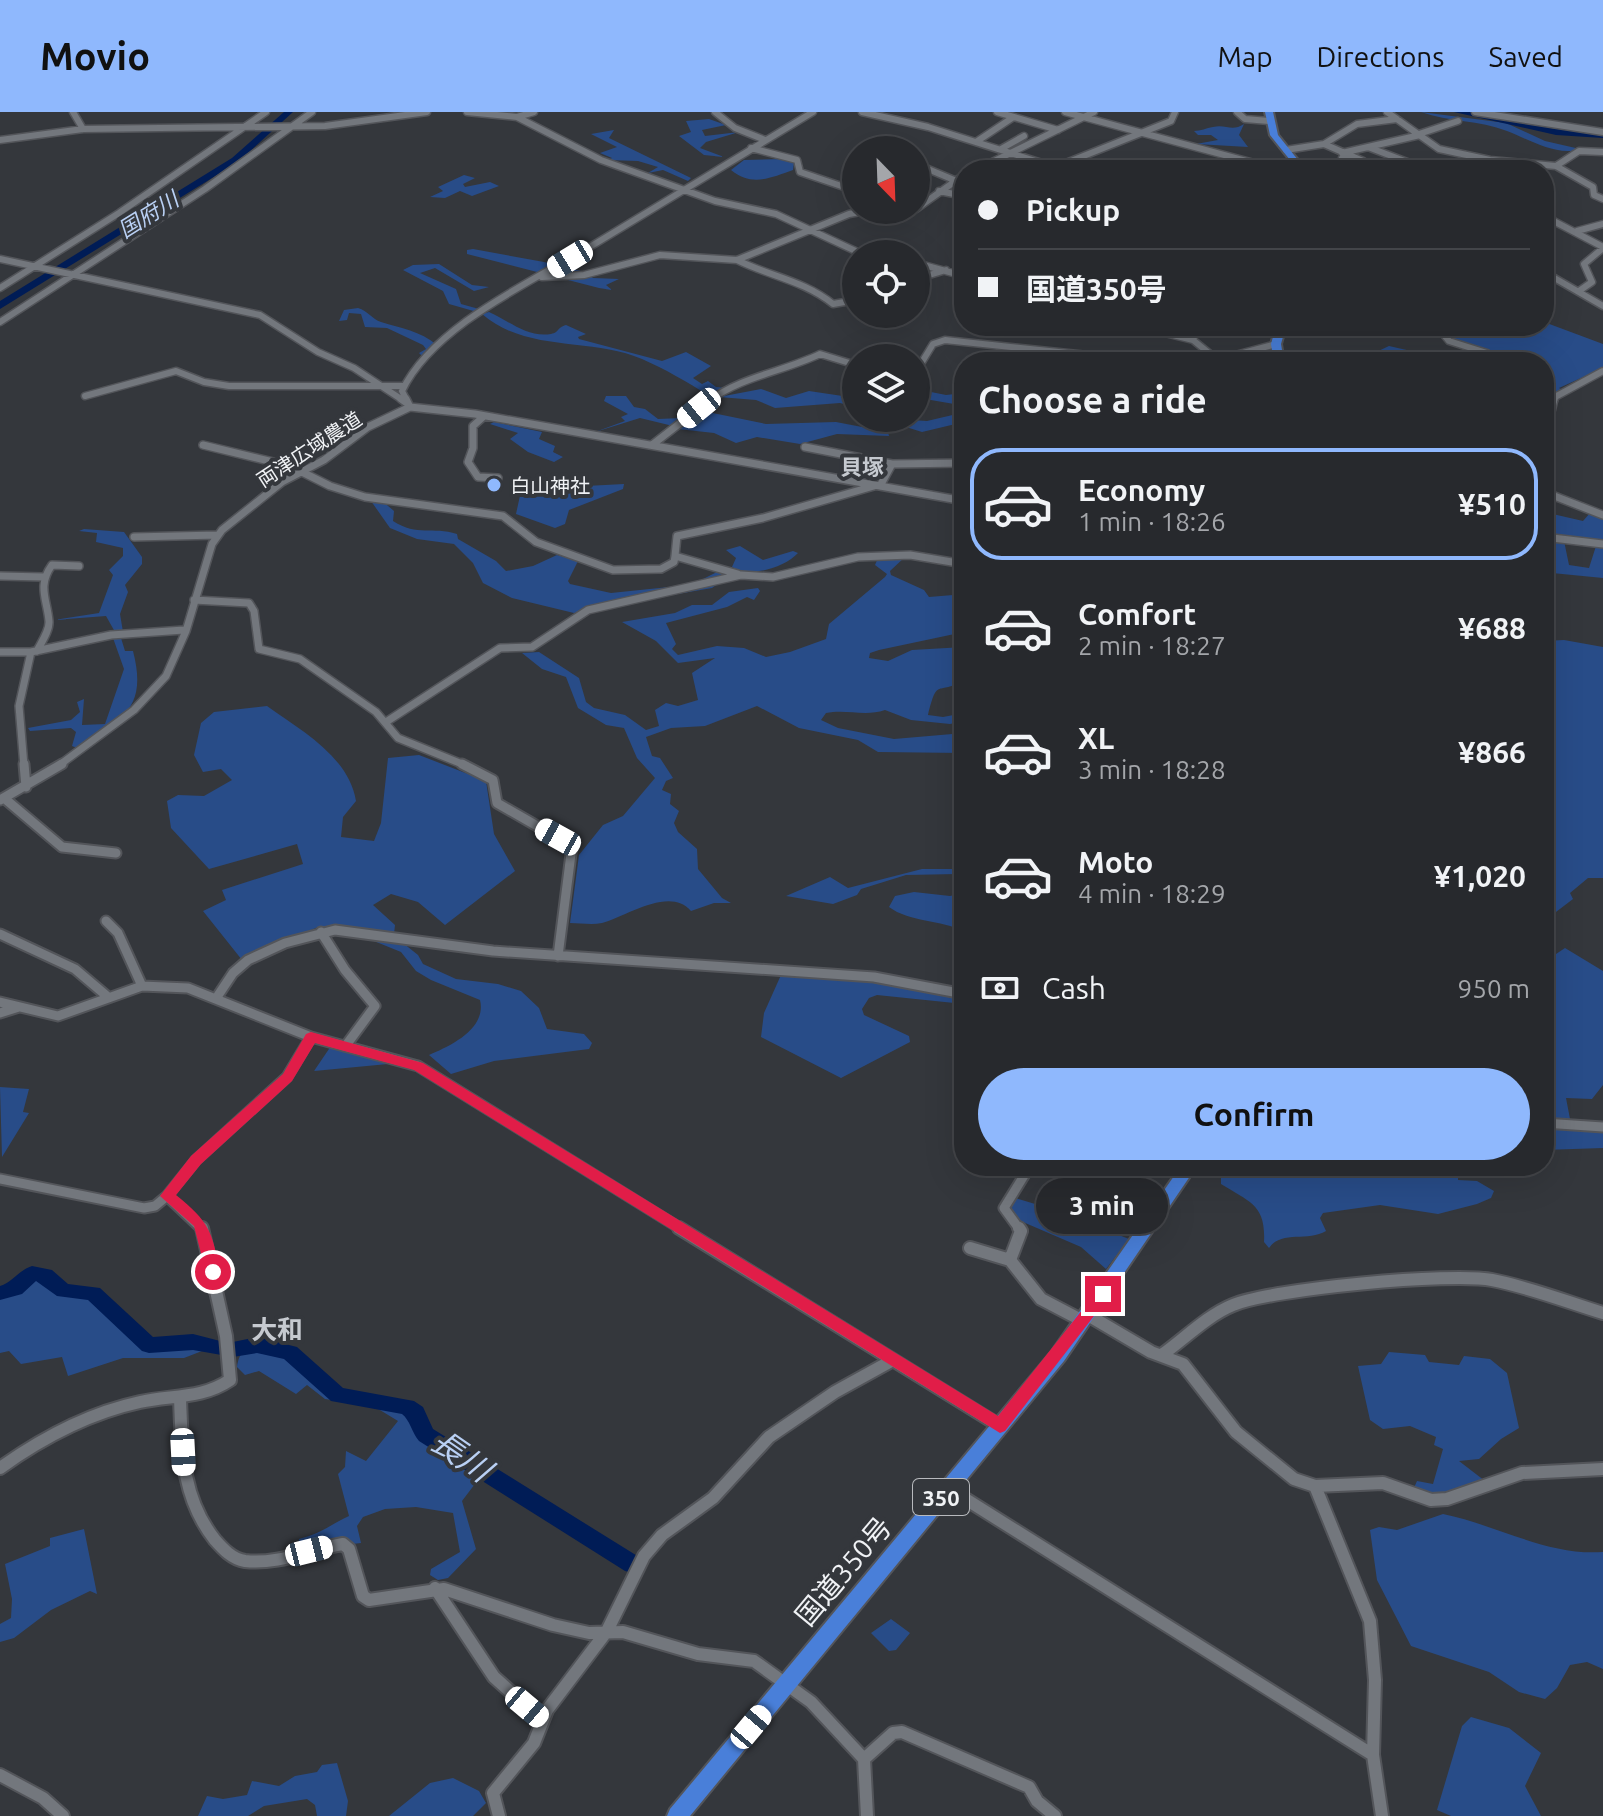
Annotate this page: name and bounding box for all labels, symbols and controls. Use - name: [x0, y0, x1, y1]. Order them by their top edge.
- text: Movio: [40, 35, 150, 77]
- text: Map: [1217, 41, 1273, 72]
- text: Directions: [1317, 41, 1444, 72]
- text: Saved: [1488, 41, 1563, 72]
- north arrow: [842, 136, 930, 224]
- map controls: [842, 136, 930, 432]
- water label: 国府川: [113, 185, 184, 242]
- text: Pickup: [1026, 193, 1120, 227]
- car: [543, 236, 597, 282]
- button: locate: [842, 240, 930, 328]
- text: 国道350号: [1026, 272, 1167, 306]
- button: layers: [842, 344, 930, 432]
- text: Choose a ride: [978, 379, 1207, 420]
- car: [673, 384, 725, 432]
- street label: 両津広域農道: [252, 407, 366, 491]
- district label: 貝塚: [840, 454, 884, 479]
- icon: car: [982, 468, 1054, 540]
- text: Economy: [1078, 473, 1205, 507]
- place label: 白山神社: [510, 474, 590, 497]
- marker: 白山神社: [485, 476, 503, 494]
- text: ¥510: [1458, 487, 1526, 521]
- text: 1 min · 18:26: [1078, 507, 1226, 536]
- icon: car: [982, 592, 1054, 664]
- text: Comfort: [1078, 597, 1196, 631]
- text: ¥688: [1458, 611, 1526, 645]
- text: 2 min · 18:27: [1078, 631, 1226, 660]
- icon: car: [982, 716, 1054, 788]
- text: XL: [1078, 721, 1114, 755]
- text: ¥866: [1458, 735, 1526, 769]
- text: 3 min · 18:28: [1078, 755, 1226, 784]
- car: [531, 815, 585, 859]
- icon: car: [982, 840, 1054, 912]
- text: Moto: [1078, 845, 1153, 879]
- text: ¥1,020: [1434, 859, 1526, 893]
- text: 4 min · 18:29: [1078, 879, 1226, 908]
- icon: cash: [978, 966, 1022, 1010]
- text: Cash: [1042, 971, 1106, 1005]
- text: 950 m: [1458, 974, 1530, 1003]
- button: Confirm: [978, 1068, 1530, 1160]
- callout: 3 min: [1037, 1178, 1169, 1234]
- text: 3 min: [1069, 1191, 1135, 1220]
- route start: [195, 1254, 231, 1290]
- route end: [1085, 1276, 1121, 1312]
- district label: 大和: [251, 1315, 303, 1344]
- water label: 長川: [425, 1422, 501, 1490]
- car: [170, 1427, 196, 1477]
- road number: 350: [913, 1479, 969, 1515]
- street label: 国道350号: [789, 1511, 897, 1631]
- car: [283, 1534, 335, 1568]
- car: [501, 1682, 553, 1732]
- car: [726, 1701, 776, 1753]

